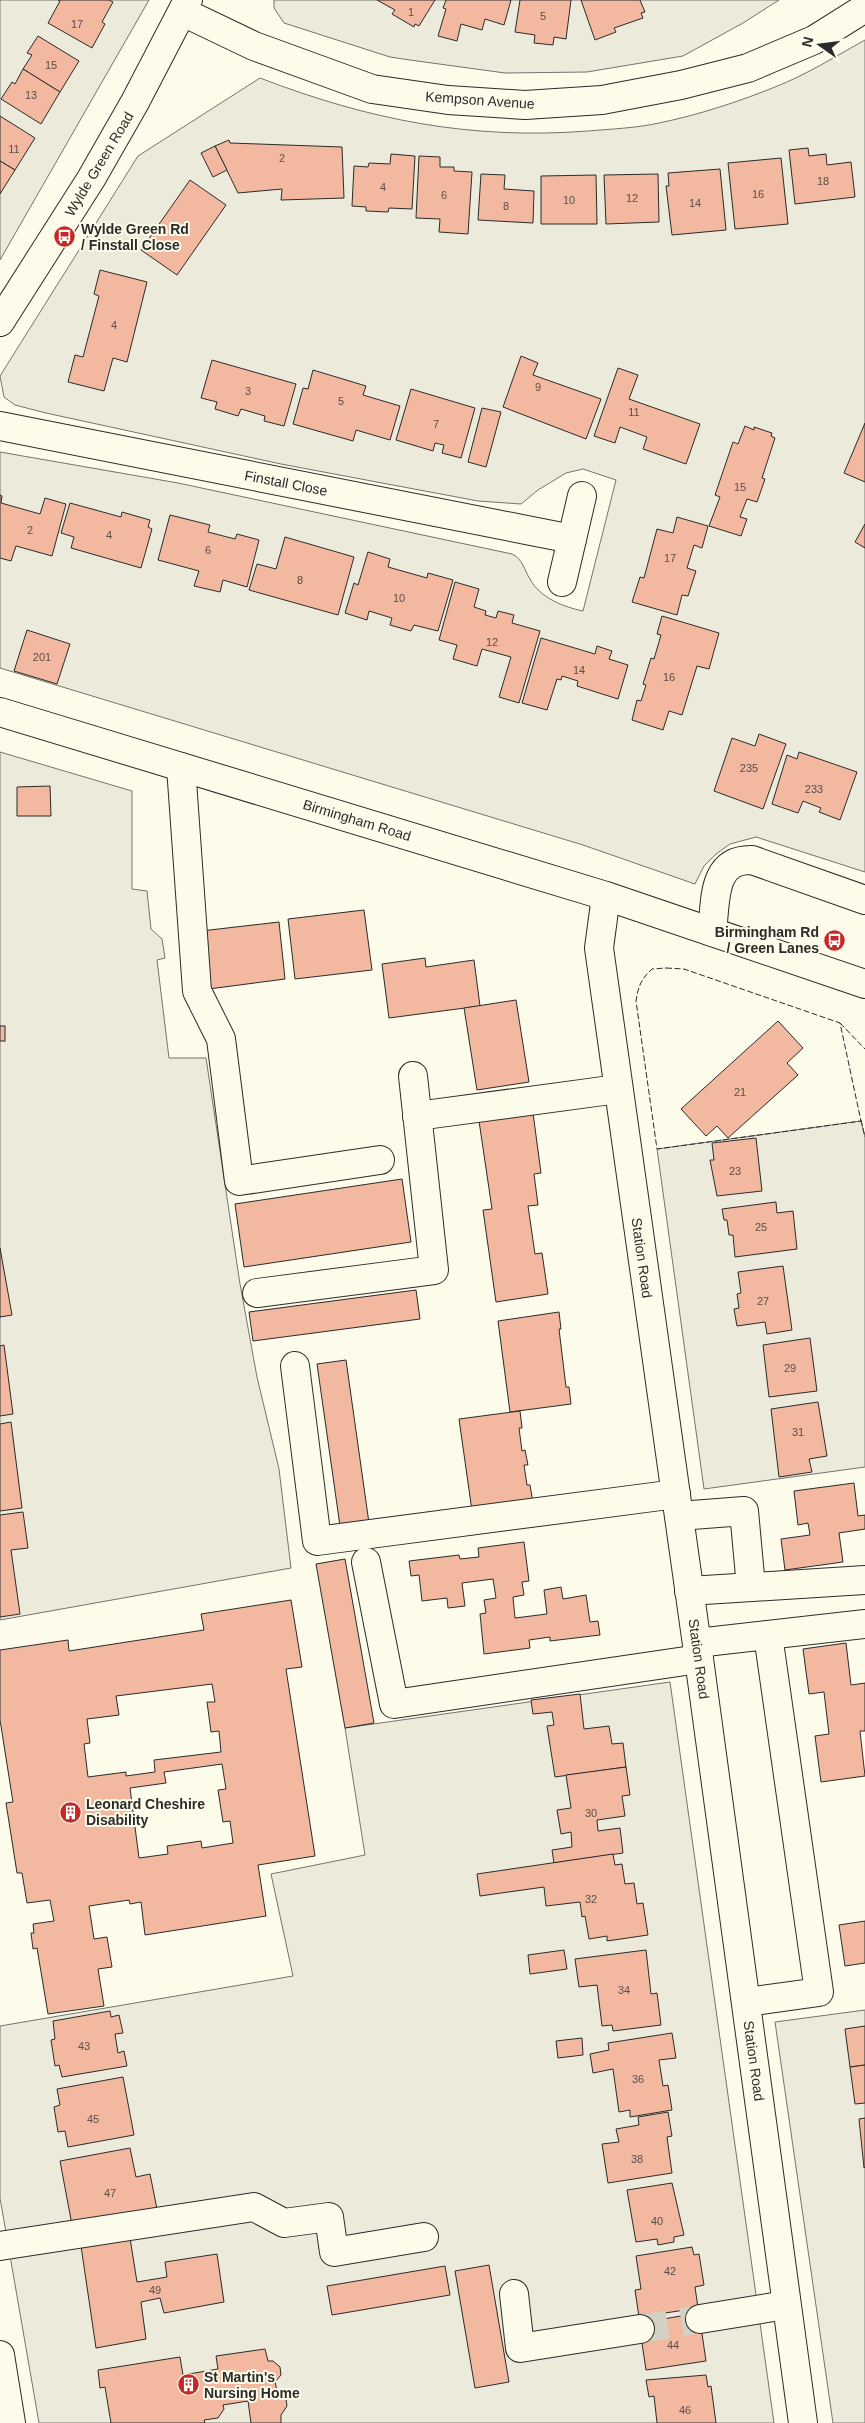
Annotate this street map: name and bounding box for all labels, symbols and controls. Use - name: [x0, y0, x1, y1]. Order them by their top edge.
- house number: 1: [408, 6, 414, 18]
- house number: 5: [540, 10, 546, 22]
- house number: 17: [71, 18, 83, 30]
- north arrow: [795, 20, 845, 70]
- text: N: [798, 35, 816, 49]
- house number: 15: [45, 59, 57, 71]
- street label: Kempson Avenue: [425, 88, 535, 112]
- house number: 13: [25, 89, 37, 101]
- street label: Wylde Green Road: [62, 109, 136, 219]
- house number: 11: [8, 143, 20, 155]
- house number: 2: [279, 152, 285, 164]
- house number: 18: [817, 175, 829, 187]
- house number: 4: [380, 181, 386, 193]
- house number: 16: [752, 188, 764, 200]
- house number: 6: [441, 189, 447, 201]
- house number: 12: [626, 192, 638, 204]
- house number: 10: [563, 194, 575, 206]
- house number: 14: [689, 197, 701, 209]
- house number: 8: [503, 200, 509, 212]
- place label: Wylde Green Rd / Finstall Close: [81, 221, 189, 253]
- bus stop icon: Wylde Green Rd / Finstall Close: [53, 225, 77, 249]
- house number: 4: [111, 319, 117, 331]
- house number: 9: [535, 381, 541, 393]
- house number: 3: [245, 385, 251, 397]
- house number: 5: [338, 395, 344, 407]
- house number: 11: [628, 406, 640, 418]
- house number: 7: [433, 418, 439, 430]
- street label: Finstall Close: [243, 467, 329, 499]
- house number: 15: [734, 481, 746, 493]
- house number: 2: [27, 524, 33, 536]
- house number: 4: [106, 529, 112, 541]
- house number: 6: [205, 544, 211, 556]
- house number: 17: [664, 552, 676, 564]
- house number: 8: [297, 574, 303, 586]
- house number: 10: [393, 592, 405, 604]
- house number: 12: [486, 636, 498, 648]
- house number: 201: [33, 651, 51, 663]
- house number: 14: [573, 664, 585, 676]
- house number: 16: [663, 671, 675, 683]
- house number: 235: [740, 762, 758, 774]
- house number: 233: [805, 783, 823, 795]
- street label: Birmingham Road: [301, 796, 413, 844]
- place label: Birmingham Rd / Green Lanes: [715, 924, 819, 956]
- bus stop icon: Birmingham Rd / Green Lanes: [823, 928, 847, 952]
- house number: 21: [734, 1086, 746, 1098]
- house number: 23: [729, 1165, 741, 1177]
- street label: Station Road: [628, 1217, 656, 1299]
- house number: 25: [755, 1221, 767, 1233]
- house number: 27: [757, 1295, 769, 1307]
- house number: 29: [784, 1362, 796, 1374]
- house number: 31: [792, 1426, 804, 1438]
- street label: Station Road: [685, 1618, 713, 1700]
- place label: Leonard Cheshire Disability: [86, 1796, 205, 1828]
- building icon: Leonard Cheshire Disability: [58, 1800, 82, 1824]
- house number: 30: [585, 1807, 597, 1819]
- house number: 32: [585, 1893, 597, 1905]
- house number: 34: [618, 1984, 630, 1996]
- street label: Station Road: [740, 2020, 768, 2102]
- house number: 43: [78, 2040, 90, 2052]
- house number: 36: [632, 2073, 644, 2085]
- house number: 45: [87, 2113, 99, 2125]
- house number: 38: [631, 2153, 643, 2165]
- house number: 47: [104, 2187, 116, 2199]
- house number: 40: [651, 2215, 663, 2227]
- house number: 42: [664, 2265, 676, 2277]
- house number: 49: [149, 2284, 161, 2296]
- house number: 44: [667, 2339, 679, 2351]
- place label: St Martin's Nursing Home: [204, 2369, 300, 2401]
- building icon: St Martin's Nursing Home: [176, 2373, 200, 2397]
- house number: 46: [679, 2404, 691, 2416]

